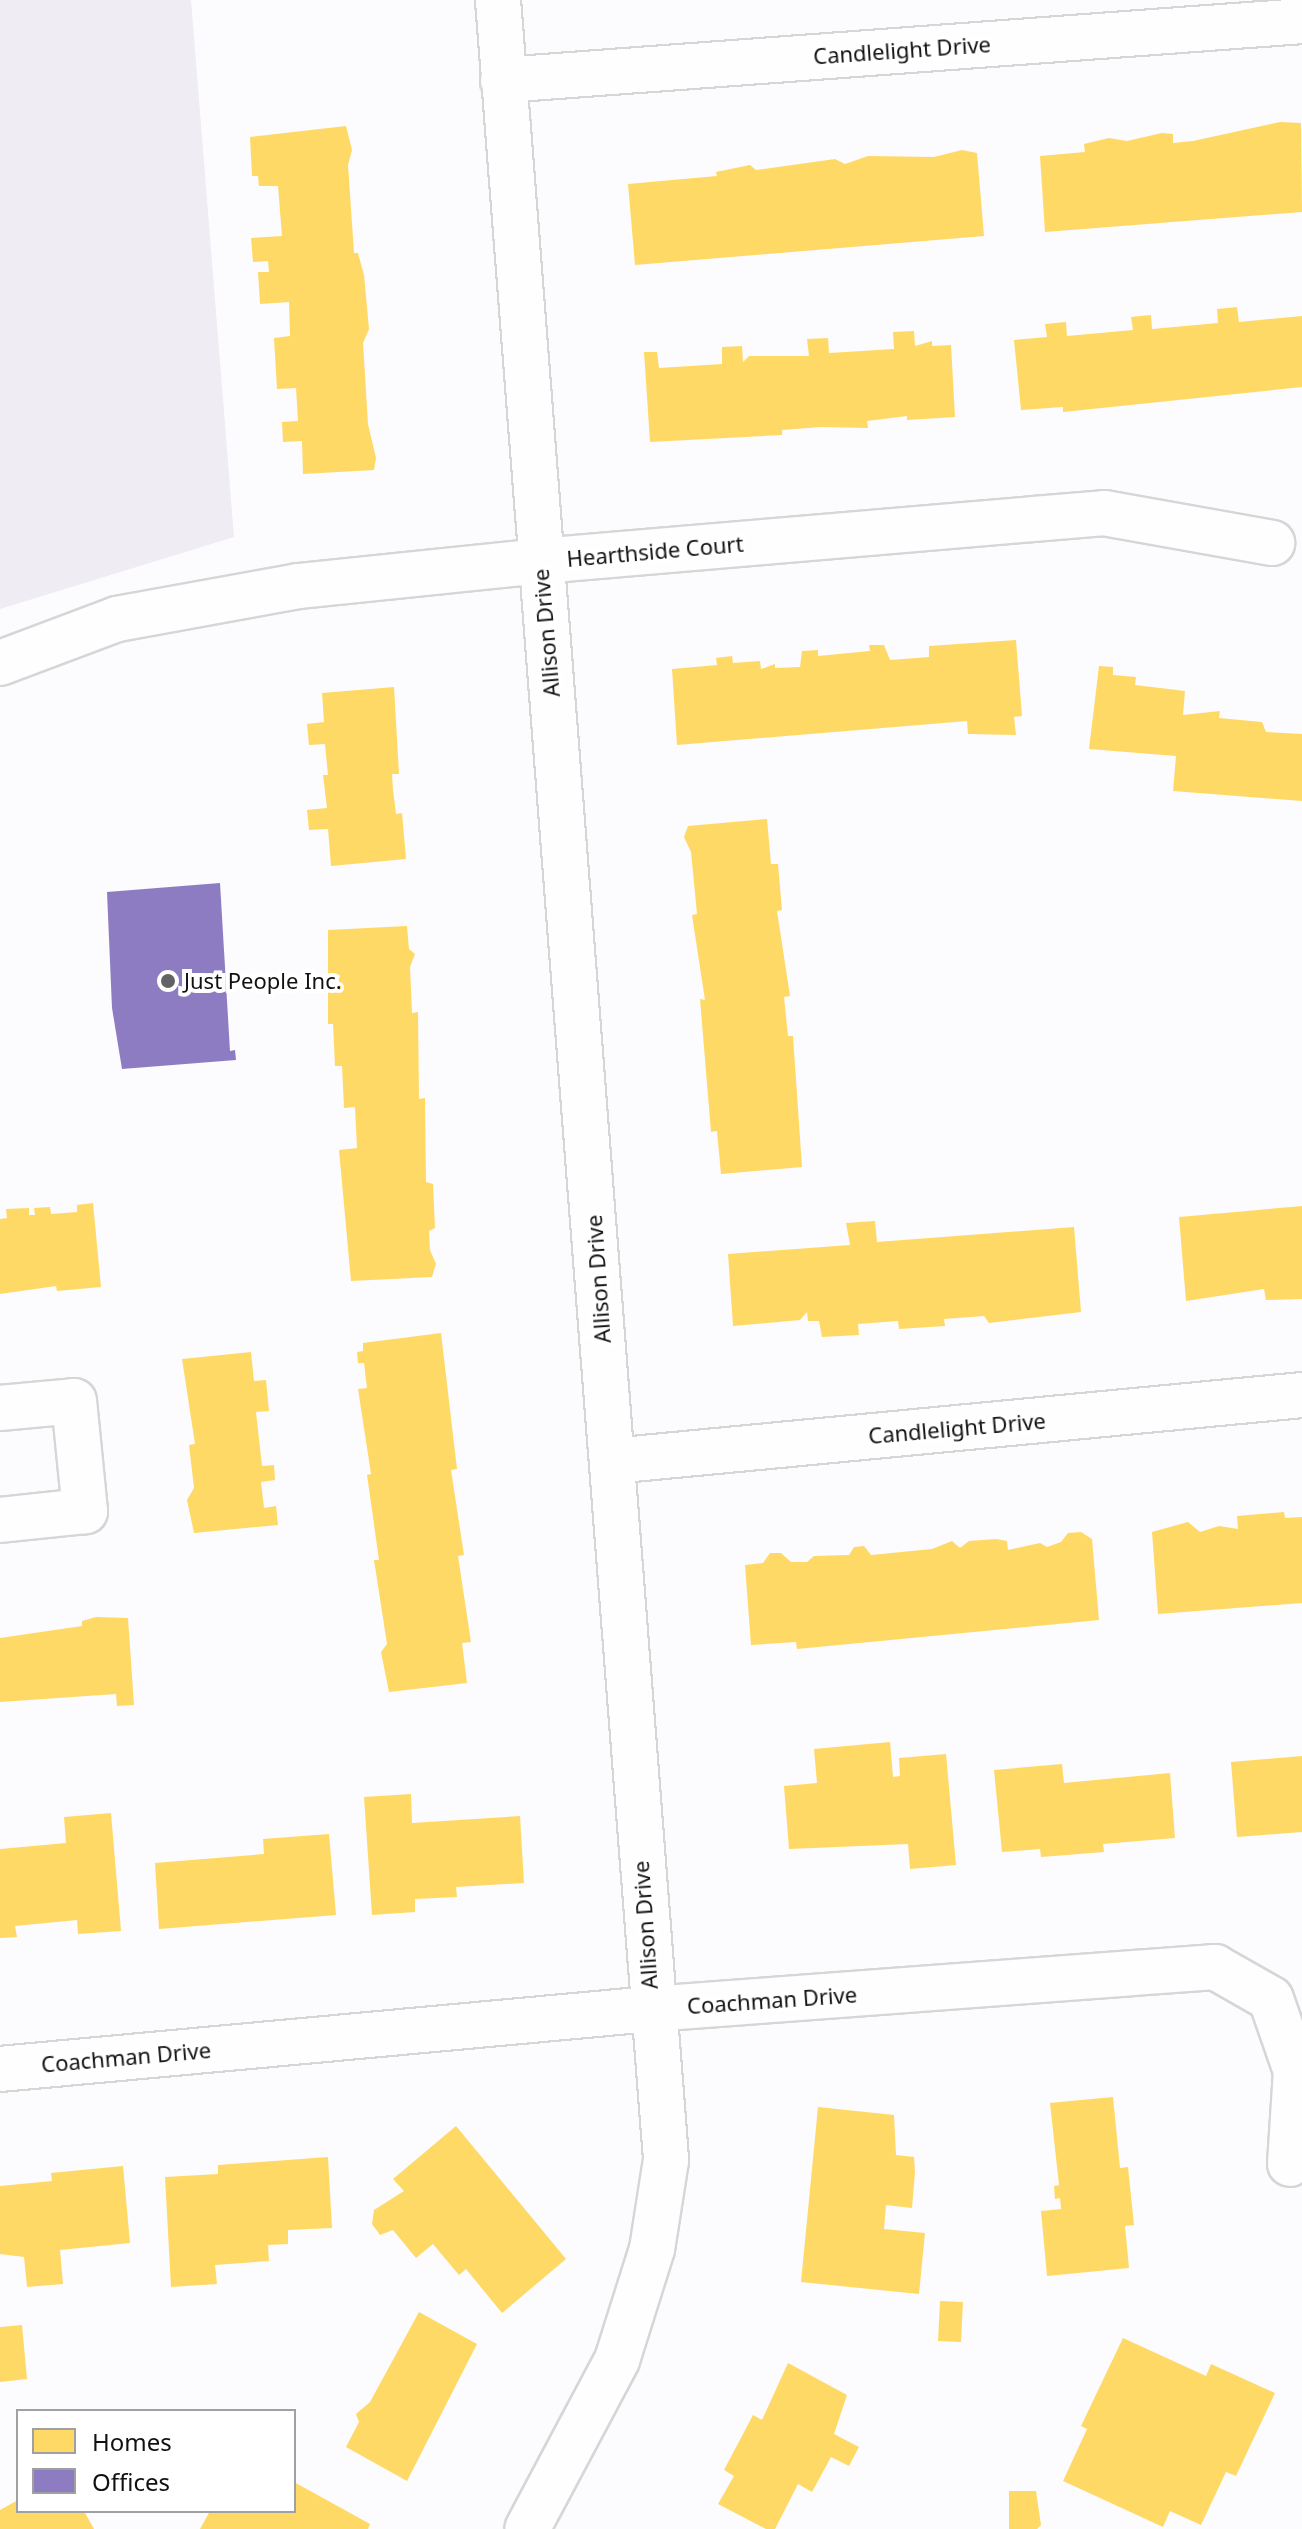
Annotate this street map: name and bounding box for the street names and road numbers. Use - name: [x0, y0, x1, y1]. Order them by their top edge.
- street label: Candlelight Drive: [812, 31, 992, 69]
- street label: Hearthside Court: [565, 530, 745, 572]
- street label: Allison Drive: [527, 568, 565, 698]
- street label: Allison Drive: [580, 1214, 616, 1344]
- street label: Candlelight Drive: [867, 1407, 1047, 1449]
- street label: Allison Drive: [627, 1860, 663, 1990]
- street label: Coachman Drive: [686, 1981, 858, 2019]
- street label: Coachman Drive: [40, 2036, 212, 2078]

